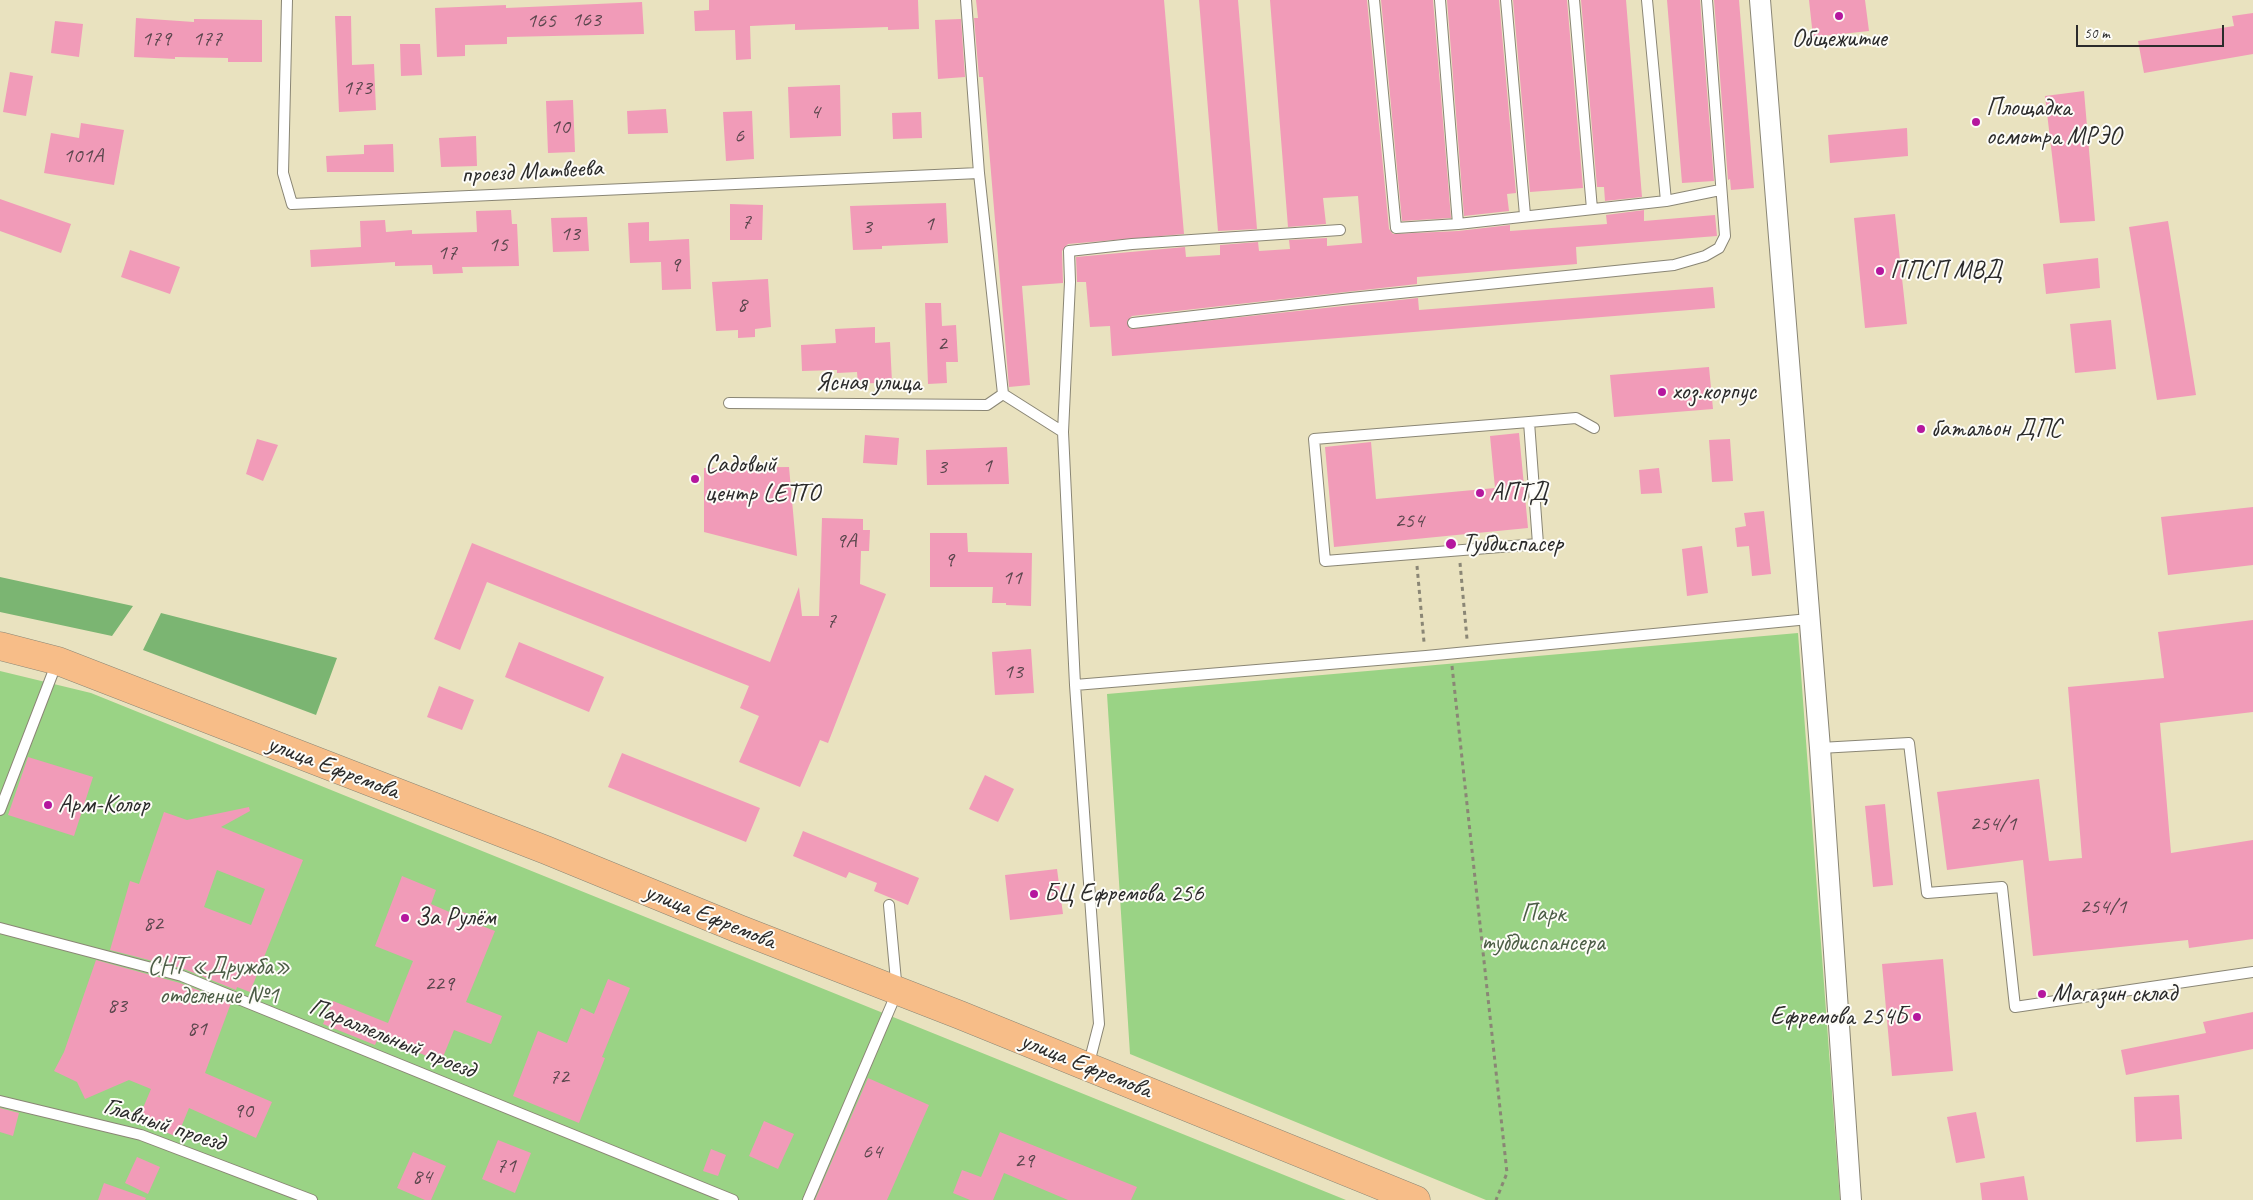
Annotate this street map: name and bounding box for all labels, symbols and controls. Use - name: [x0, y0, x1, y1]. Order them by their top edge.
- house number: 163: [571, 7, 601, 33]
- house number: 165: [526, 8, 556, 34]
- marker: Общежитие: [1833, 10, 1845, 22]
- scale bar: [2078, 15, 2226, 47]
- place label: Общежитие: [1791, 24, 1887, 54]
- text: 50 m: [2084, 24, 2110, 43]
- house number: 179: [141, 26, 171, 52]
- house number: 177: [192, 26, 222, 52]
- house number: 173: [342, 75, 372, 101]
- place label: Площадка осмотра МРЭО: [1986, 93, 2121, 152]
- house number: 4: [810, 99, 820, 125]
- house number: 10: [550, 114, 570, 140]
- marker: Площадка осмотра МРЭО: [1970, 116, 1982, 128]
- house number: 6: [734, 123, 744, 149]
- house number: 101А: [63, 143, 103, 169]
- street label: проезд Матвеева: [460, 153, 604, 191]
- house number: 7: [741, 209, 751, 235]
- house number: 1: [924, 211, 934, 237]
- house number: 3: [862, 214, 872, 240]
- house number: 13: [560, 221, 580, 247]
- house number: 15: [488, 232, 508, 258]
- house number: 17: [437, 240, 457, 266]
- house number: 9: [670, 252, 680, 278]
- place label: ППСП МВД: [1890, 256, 2002, 286]
- marker: ППСП МВД: [1874, 265, 1886, 277]
- house number: 8: [737, 292, 747, 318]
- house number: 2: [937, 331, 947, 357]
- street label: Ясная улица: [815, 368, 921, 398]
- place label: хоз.корпус: [1672, 377, 1756, 407]
- marker: хоз.корпус: [1656, 386, 1668, 398]
- place label: батальон ДПС: [1931, 414, 2061, 444]
- marker: батальон ДПС: [1915, 423, 1927, 435]
- place label: Садовый центр LETTO: [705, 450, 820, 509]
- house number: 1: [982, 453, 992, 479]
- house number: 3: [937, 454, 947, 480]
- marker: Садовый центр LETTO: [689, 473, 701, 485]
- place label: АПТД: [1490, 478, 1548, 508]
- marker: АПТД: [1474, 487, 1486, 499]
- house number: 254: [1394, 508, 1424, 534]
- house number: 9А: [836, 528, 856, 554]
- place label: Тубдиспасер: [1462, 529, 1563, 559]
- marker: Тубдиспасер: [1444, 537, 1458, 551]
- house number: 9: [944, 547, 954, 573]
- house number: 11: [1002, 565, 1022, 591]
- house number: 7: [826, 608, 836, 634]
- house number: 13: [1003, 659, 1023, 685]
- street label: улица Ефремова: [263, 729, 403, 807]
- place label: Арм-Колор: [58, 790, 149, 820]
- marker: Арм-Колор: [42, 799, 54, 811]
- house number: 254/1: [1970, 811, 2016, 837]
- street label: улица Ефремова: [640, 877, 780, 957]
- place label: БЦ Ефремова 256: [1044, 879, 1203, 909]
- marker: БЦ Ефремова 256: [1028, 888, 1040, 900]
- house number: 254/1: [2080, 894, 2126, 920]
- park label: Парк тубдиспансера: [1481, 899, 1605, 958]
- place label: За Рулём: [415, 903, 496, 933]
- house number: 82: [143, 911, 163, 937]
- marker: За Рулём: [399, 912, 411, 924]
- park label: СНТ «Дружба» отделение №1: [148, 952, 290, 1011]
- house number: 229: [424, 971, 454, 997]
- place label: Магазин склад: [2052, 979, 2177, 1009]
- marker: Магазин склад: [2036, 988, 2048, 1000]
- street label: Параллельный проезд: [304, 992, 480, 1086]
- house number: 83: [107, 993, 127, 1019]
- place label: Ефремова 254Б: [1770, 1002, 1907, 1032]
- marker: Ефремова 254Б: [1911, 1011, 1923, 1023]
- house number: 81: [187, 1016, 207, 1042]
- street label: улица Ефремова: [1016, 1026, 1156, 1106]
- house number: 72: [549, 1064, 569, 1090]
- street label: Главный проезд: [100, 1091, 228, 1159]
- house number: 90: [233, 1098, 253, 1124]
- house number: 64: [862, 1139, 882, 1165]
- house number: 29: [1014, 1148, 1034, 1174]
- house number: 71: [496, 1153, 516, 1179]
- house number: 84: [412, 1164, 432, 1190]

